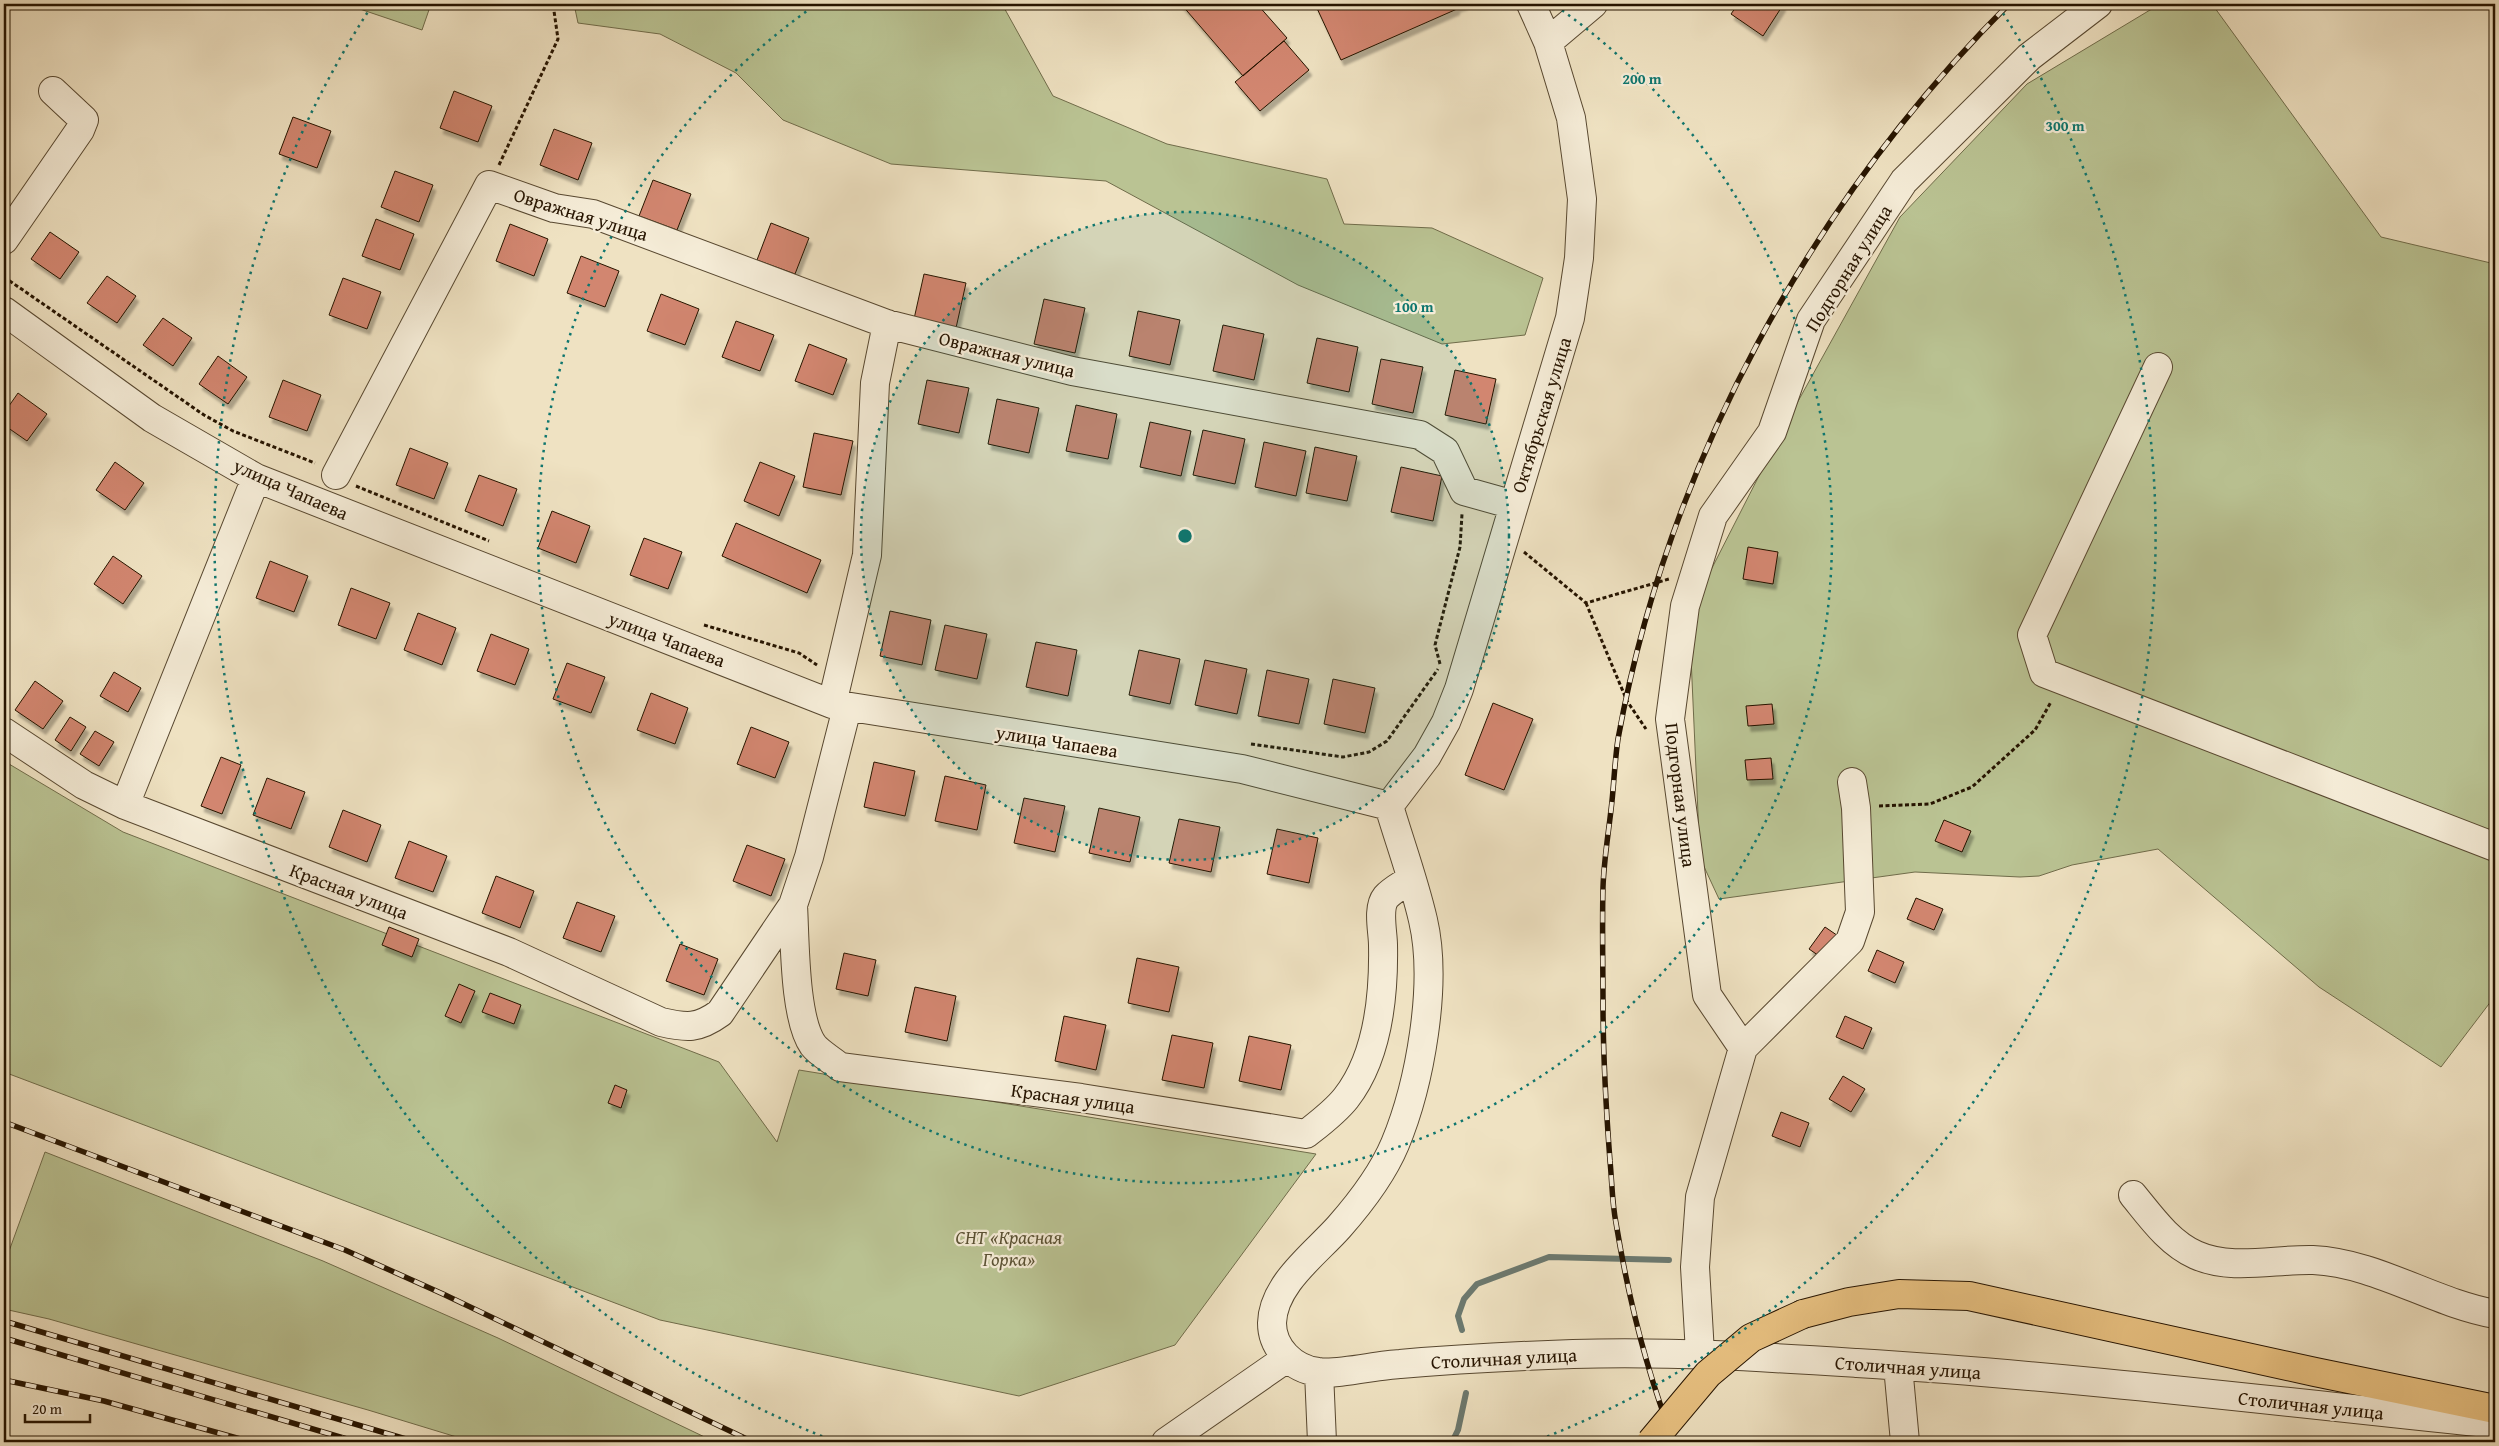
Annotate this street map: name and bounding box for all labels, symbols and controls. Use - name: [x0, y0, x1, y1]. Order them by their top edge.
- text: 200 m: [1622, 68, 1662, 89]
- text: 300 m: [2045, 115, 2085, 136]
- street label: Овражная улица: [510, 180, 652, 248]
- street label: Подгорная улица: [1798, 199, 1898, 337]
- text: 100 m: [1394, 296, 1434, 317]
- street label: Овражная улица: [936, 324, 1078, 384]
- street label: Октябрьская улица: [1504, 334, 1578, 496]
- street label: улица Чапаева: [228, 451, 353, 527]
- centre of rings: [1176, 527, 1194, 545]
- street label: улица Чапаева: [604, 604, 729, 674]
- street label: улица Чапаева: [993, 717, 1120, 764]
- street label: Подгорная улица: [1658, 721, 1704, 869]
- street label: Красная улица: [286, 856, 412, 926]
- street label: Красная улица: [1009, 1075, 1137, 1121]
- park label: СНТ «Красная Горка»: [956, 1223, 1062, 1273]
- street label: Столичная улица: [1430, 1340, 1578, 1376]
- street label: Столичная улица: [1834, 1348, 1982, 1386]
- street label: Столичная улица: [2237, 1383, 2385, 1427]
- scale bar: [25, 1391, 90, 1423]
- text: 20 m: [32, 1398, 63, 1419]

